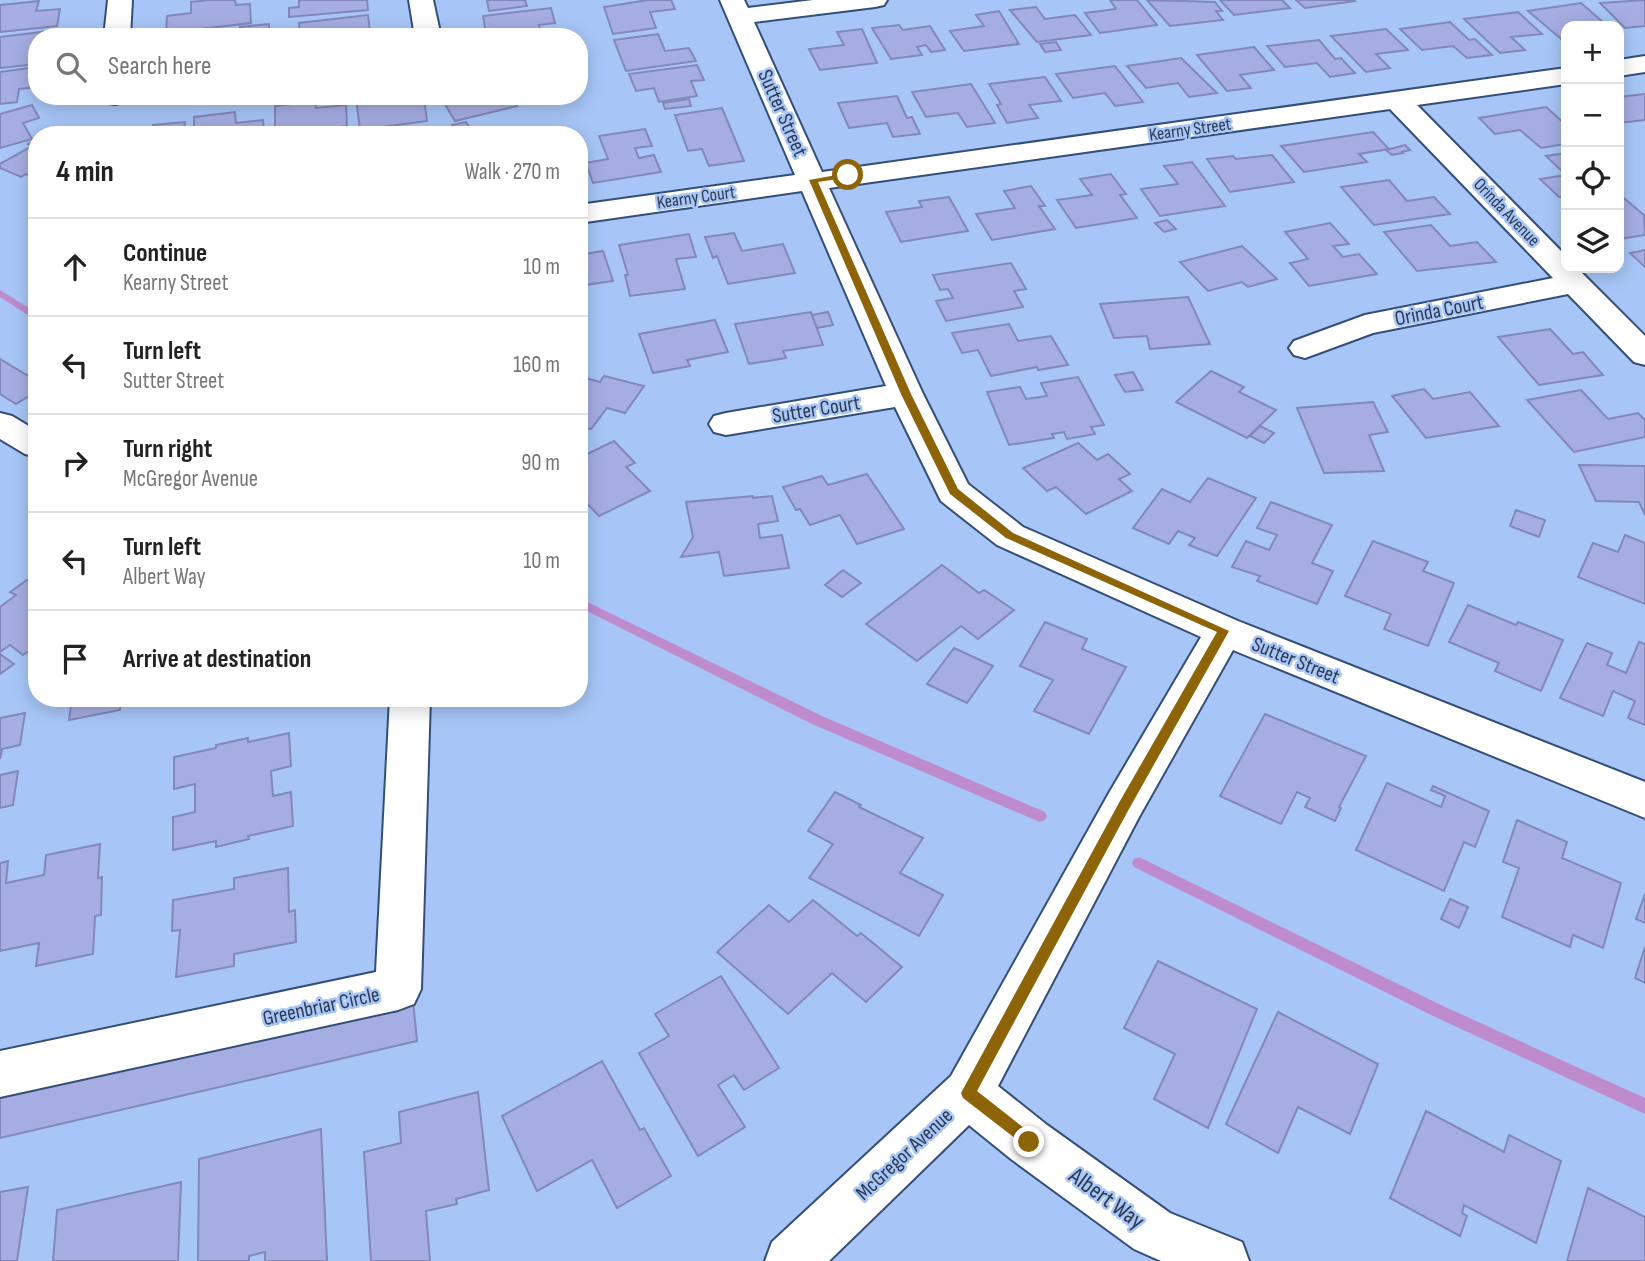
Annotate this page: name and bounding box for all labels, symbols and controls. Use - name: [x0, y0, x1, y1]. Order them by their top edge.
- map controls: [1561, 21, 1624, 273]
- button: +: [1561, 21, 1624, 84]
- search box: [28, 28, 588, 105]
- icon: search: [52, 48, 90, 86]
- text: Search here: [108, 51, 211, 82]
- street label: Sutter Street: [752, 66, 813, 161]
- button: −: [1561, 84, 1624, 147]
- street label: Kearny Street: [1148, 113, 1233, 146]
- button: locate: [1561, 147, 1624, 210]
- text: 4 min: [56, 154, 114, 190]
- text: Walk · 270 m: [465, 158, 560, 186]
- route start: [832, 159, 863, 190]
- street label: Orinda Avenue: [1469, 174, 1544, 251]
- street label: Kearny Court: [655, 182, 737, 213]
- button: layers: [1561, 210, 1624, 273]
- text: Continue: [123, 238, 207, 269]
- icon: ahead: [56, 248, 94, 286]
- text: 10 m: [523, 253, 560, 281]
- text: Kearny Street: [123, 269, 229, 297]
- street label: Orinda Court: [1393, 290, 1485, 331]
- text: Turn left: [123, 336, 201, 367]
- icon: left: [56, 346, 94, 384]
- text: 160 m: [513, 351, 560, 379]
- text: Sutter Street: [123, 367, 224, 395]
- street label: Sutter Court: [770, 390, 862, 429]
- text: Turn right: [123, 434, 212, 465]
- icon: right: [56, 444, 94, 482]
- text: 90 m: [521, 449, 560, 477]
- text: McGregor Avenue: [123, 465, 258, 493]
- text: Turn left: [123, 532, 201, 563]
- icon: left: [56, 542, 94, 580]
- text: 10 m: [523, 547, 560, 575]
- text: Albert Way: [123, 563, 206, 591]
- street label: Sutter Street: [1248, 632, 1343, 689]
- icon: arrive: [56, 640, 94, 678]
- text: Arrive at destination: [123, 644, 311, 675]
- street label: Greenbriar Circle: [260, 982, 382, 1031]
- street label: McGregor Avenue: [851, 1103, 958, 1206]
- route end: [1013, 1126, 1044, 1157]
- street label: Albert Way: [1062, 1161, 1150, 1235]

